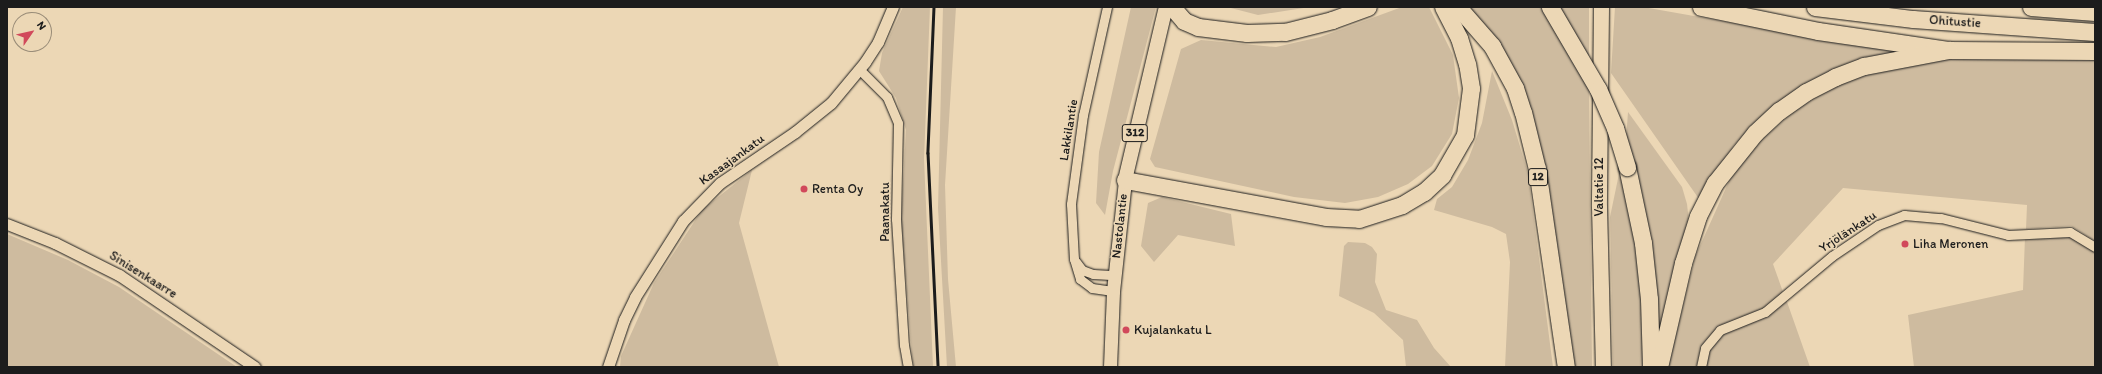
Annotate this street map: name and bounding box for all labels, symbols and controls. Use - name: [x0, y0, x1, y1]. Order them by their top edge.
- north arrow: [12, 12, 52, 52]
- street label: Ohitustie: [1929, 12, 1981, 32]
- text: N: [34, 19, 49, 32]
- street label: Lakkilantie: [1056, 98, 1082, 162]
- road number: 312: [1121, 123, 1149, 143]
- street label: Kasaajankatu: [696, 131, 768, 189]
- street label: Valtatie 12: [1591, 157, 1607, 217]
- road number: 12: [1528, 167, 1548, 187]
- place label: Renta Oy: [812, 181, 863, 197]
- street label: Paanakatu: [877, 182, 893, 242]
- marker: Renta Oy: [799, 184, 809, 194]
- street label: Nastolantie: [1109, 193, 1131, 259]
- street label: Yrjölänkatu: [1816, 208, 1880, 256]
- place label: Liha Meronen: [1913, 236, 1988, 252]
- marker: Liha Meronen: [1900, 239, 1910, 249]
- street label: Sinisenkaarre: [106, 248, 180, 302]
- place label: Kujalankatu L: [1134, 322, 1212, 338]
- marker: Kujalankatu L: [1121, 325, 1131, 335]

